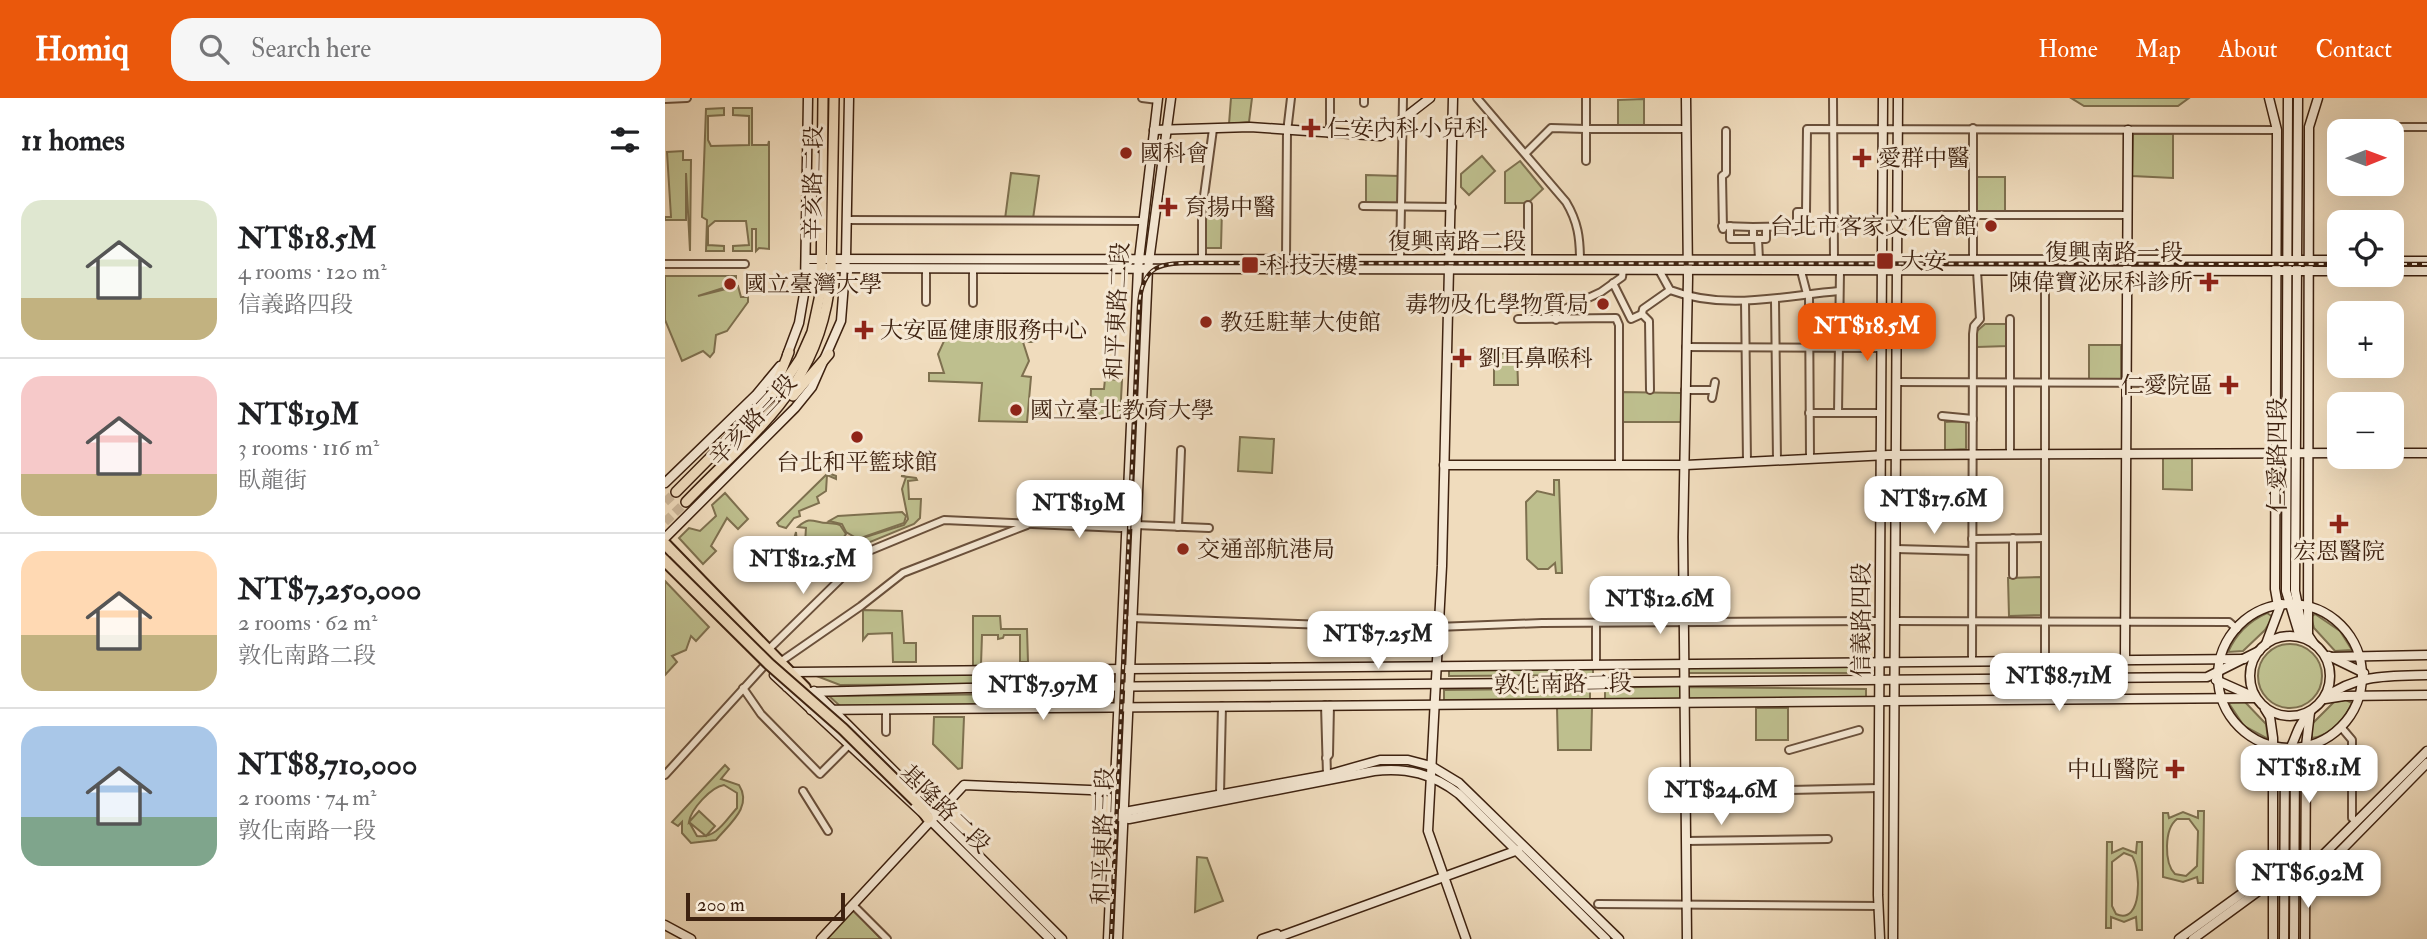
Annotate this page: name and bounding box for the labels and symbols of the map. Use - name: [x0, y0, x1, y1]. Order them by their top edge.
- place label: 仁安內科小兒科: [1327, 114, 1488, 143]
- marker: 仁安內科小兒科: [1301, 118, 1321, 138]
- north arrow: [2327, 119, 2405, 196]
- street label: 辛亥路二段: [797, 125, 829, 241]
- place label: 國科會: [1140, 139, 1209, 168]
- place label: 愛群中醫: [1878, 144, 1970, 173]
- marker: 國科會: [1118, 145, 1134, 161]
- marker: 愛群中醫: [1852, 148, 1872, 168]
- place label: 育揚中醫: [1184, 193, 1276, 222]
- marker: 育揚中醫: [1158, 197, 1178, 217]
- place label: 台北市客家文化會館: [1770, 212, 1977, 241]
- marker: 台北市客家文化會館: [1983, 218, 1999, 234]
- street label: 復興南路二段: [1388, 227, 1526, 256]
- street label: 復興南路一段: [2045, 238, 2183, 267]
- street label: 和平東路二段: [1099, 241, 1135, 381]
- place label: 大安: [1901, 247, 1947, 276]
- place label: 科技大樓: [1266, 251, 1358, 280]
- marker: 大安: [1875, 251, 1895, 271]
- marker: 科技大樓: [1240, 255, 1260, 275]
- place label: 陳偉寶泌尿科診所: [2009, 268, 2193, 297]
- place label: 國立臺灣大學: [744, 270, 882, 299]
- marker: 陳偉寶泌尿科診所: [2199, 272, 2219, 292]
- marker: 國立臺灣大學: [722, 276, 738, 292]
- place label: 毒物及化學物質局: [1405, 290, 1589, 319]
- marker: 毒物及化學物質局: [1595, 296, 1611, 312]
- pin: NT$18.5M: [1795, 303, 1939, 363]
- place label: 教廷駐華大使館: [1220, 308, 1381, 337]
- marker: 教廷駐華大使館: [1198, 314, 1214, 330]
- place label: 大安區健康服務中心: [880, 316, 1087, 345]
- marker: 大安區健康服務中心: [854, 320, 874, 340]
- place label: 劉耳鼻喉科: [1478, 344, 1593, 373]
- marker: 劉耳鼻喉科: [1452, 348, 1472, 368]
- street label: 辛亥路三段: [703, 368, 803, 472]
- place label: 仁愛院區: [2121, 371, 2213, 400]
- marker: 仁愛院區: [2219, 375, 2239, 395]
- place label: 國立臺北教育大學: [1030, 396, 1214, 425]
- street label: 仁愛路四段: [2263, 398, 2292, 513]
- marker: 國立臺北教育大學: [1008, 402, 1024, 418]
- marker: 台北和平籃球館: [849, 429, 865, 445]
- place label: 台北和平籃球館: [777, 448, 938, 477]
- pin: NT$17.6M: [1862, 476, 2006, 536]
- pin: NT$19M: [1022, 480, 1136, 540]
- marker: 宏恩醫院: [2329, 514, 2349, 534]
- place label: 交通部航港局: [1197, 535, 1335, 564]
- pin: NT$12.5M: [731, 536, 875, 596]
- place label: 宏恩醫院: [2293, 537, 2385, 566]
- marker: 交通部航港局: [1175, 541, 1191, 557]
- street label: 信義路四段: [1847, 563, 1876, 678]
- pin: NT$12.6M: [1588, 576, 1732, 636]
- pin: NT$7.25M: [1306, 612, 1450, 671]
- pin: NT$8.71M: [1987, 654, 2131, 713]
- pin: NT$7.97M: [971, 662, 1115, 722]
- street label: 敦化南路二段: [1494, 668, 1632, 700]
- pin: NT$18.1M: [2237, 746, 2381, 805]
- place label: 中山醫院: [2067, 755, 2159, 784]
- street label: 基隆路二段: [894, 759, 996, 859]
- marker: 中山醫院: [2165, 759, 2185, 779]
- street label: 和平東路三段: [1086, 767, 1120, 905]
- pin: NT$24.6M: [1649, 768, 1793, 827]
- pin: NT$6.92M: [2236, 850, 2380, 910]
- scale bar: [686, 890, 845, 922]

